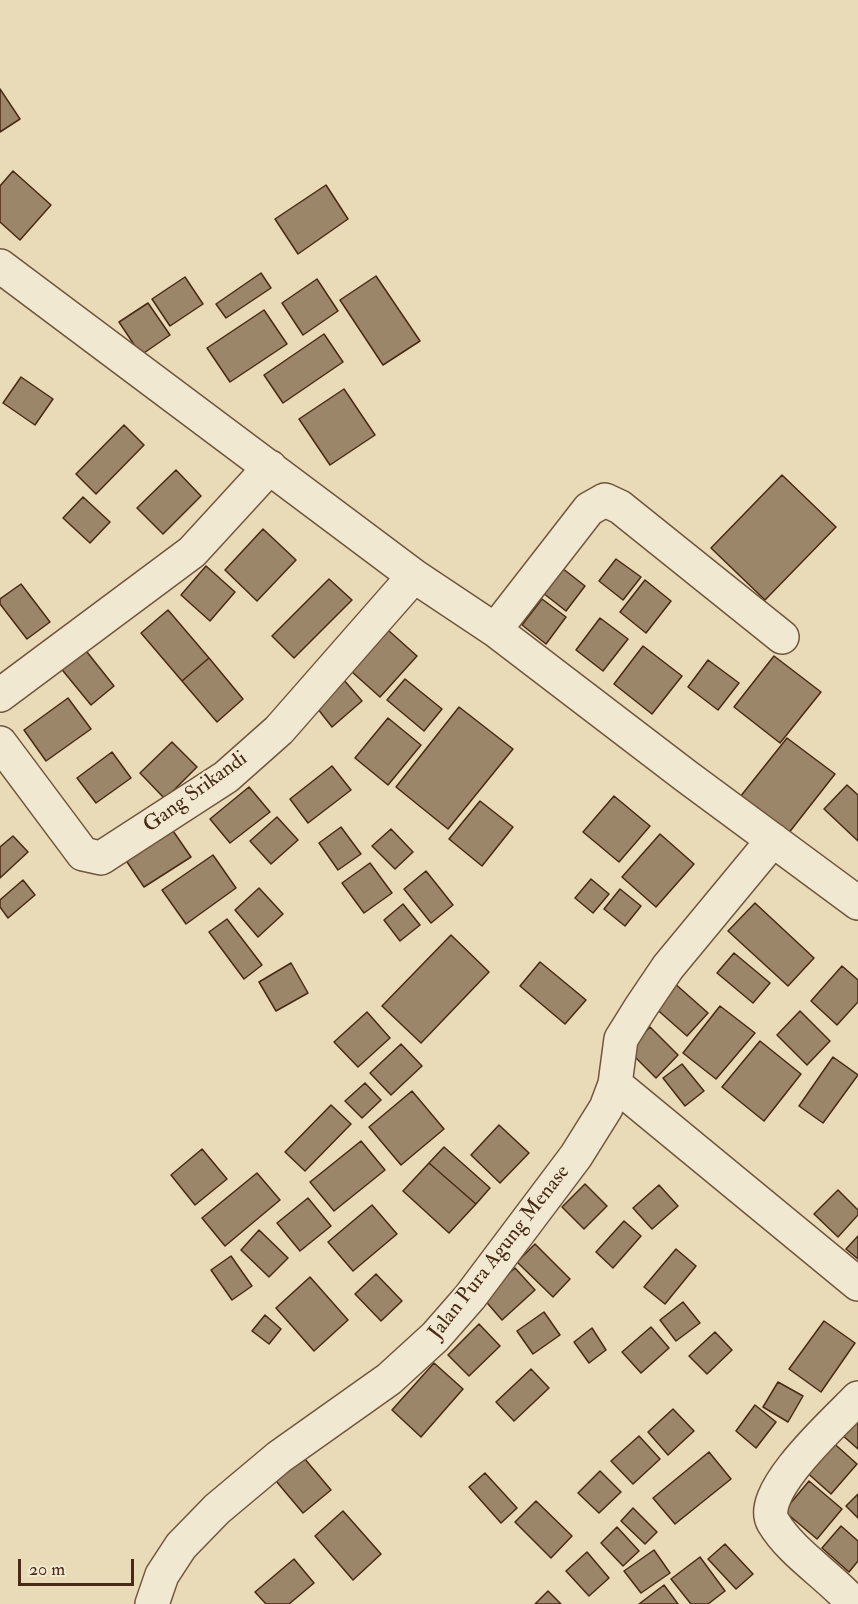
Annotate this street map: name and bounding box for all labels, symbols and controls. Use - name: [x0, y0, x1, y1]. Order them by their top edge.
- street label: Gang Srikandi: [139, 747, 253, 839]
- street label: Jalan Pura Agung Menase: [424, 1161, 576, 1345]
- scale bar: [21, 1547, 136, 1585]
- text: 20 m: [29, 1558, 65, 1581]

